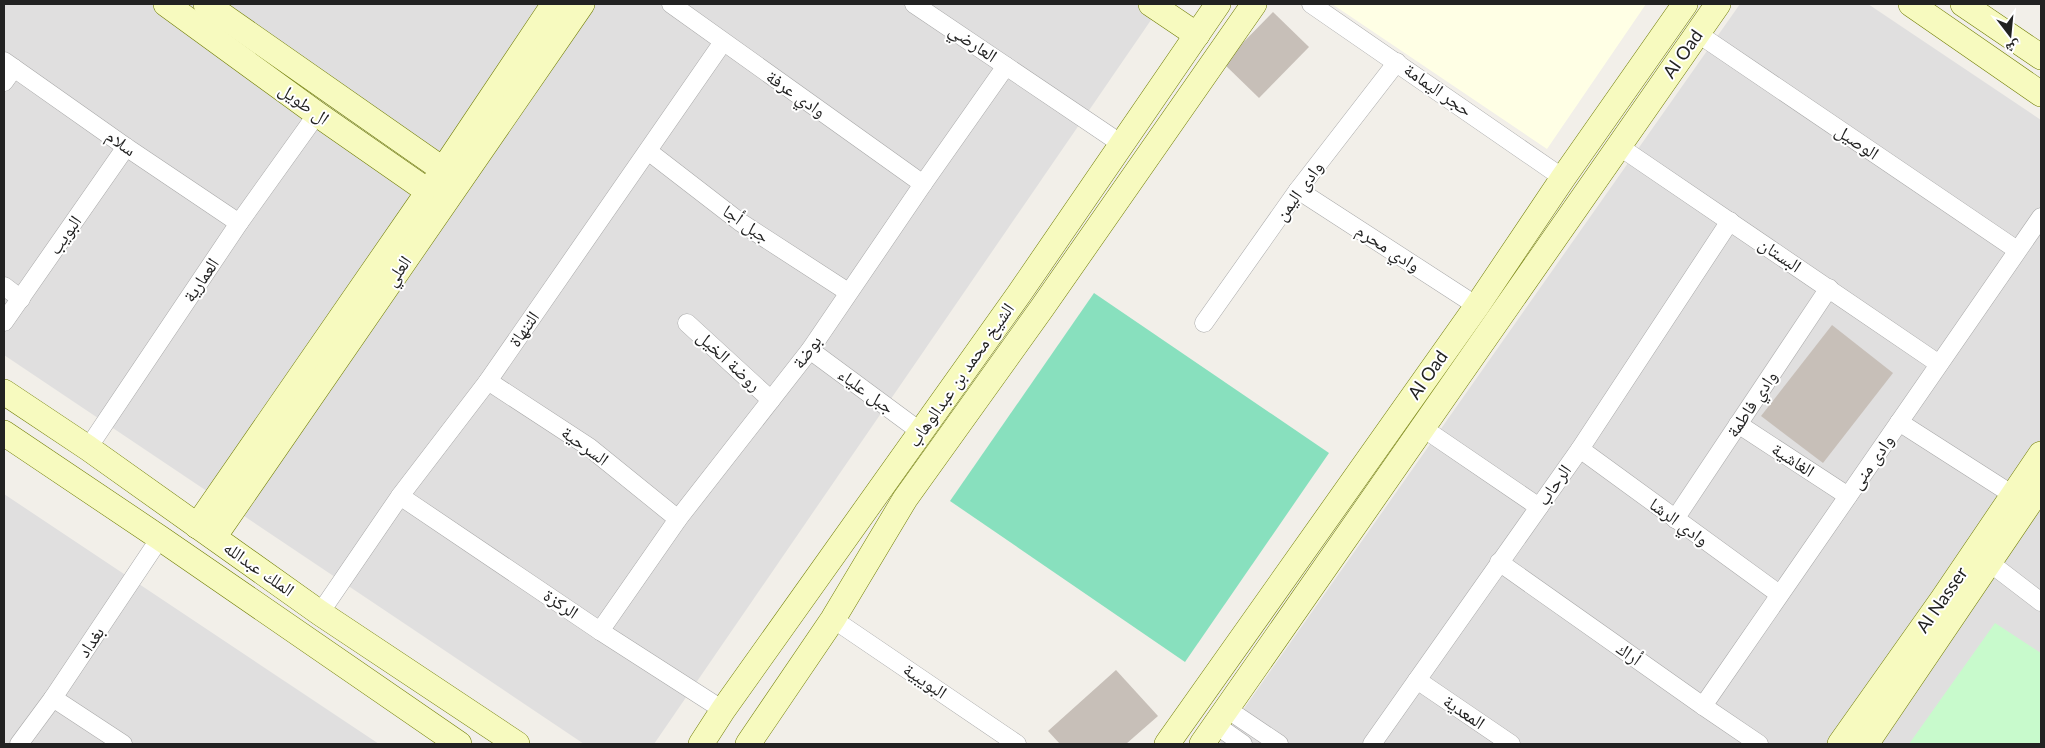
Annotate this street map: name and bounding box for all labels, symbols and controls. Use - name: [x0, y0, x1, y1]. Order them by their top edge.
- north arrow: [1985, 10, 2035, 60]
- street label: العارضي: [943, 18, 1002, 70]
- street label: Al Oad: [1658, 25, 1707, 82]
- text: ش: [2004, 37, 2023, 58]
- street label: حجر اليمامة: [1400, 58, 1477, 121]
- street label: وادي عرفة: [760, 65, 831, 125]
- street label: ال طويل: [275, 78, 334, 130]
- street label: الوصيل: [1831, 119, 1884, 164]
- street label: سلام: [101, 124, 141, 162]
- street label: وادى اليمن: [1269, 156, 1328, 225]
- street label: جبل أجا: [718, 199, 774, 248]
- street label: البويب: [43, 211, 86, 259]
- street label: وادي محرم: [1350, 218, 1425, 280]
- street label: البستان: [1754, 232, 1806, 277]
- street label: العلي: [379, 251, 419, 293]
- street label: العمارية: [177, 253, 223, 306]
- street label: الشيخ محمد بن عبدالوهاب: [902, 298, 1020, 452]
- street label: التنهاة: [503, 306, 543, 351]
- street label: روضة الخيل: [692, 325, 766, 396]
- street label: بوضة: [787, 330, 826, 373]
- street label: Al Oad: [1403, 346, 1452, 403]
- street label: جبل علياء: [834, 362, 899, 419]
- street label: وادي فاطمة: [1721, 366, 1785, 443]
- street label: السرحية: [557, 421, 614, 470]
- street label: وادى منى: [1844, 430, 1899, 494]
- street label: الغاشية: [1768, 437, 1819, 481]
- street label: الرحاب: [1531, 460, 1576, 510]
- street label: وادي الرشا: [1643, 492, 1713, 554]
- street label: الملك عبدالله: [220, 536, 299, 601]
- street label: Al Nasser: [1911, 562, 1972, 636]
- street label: الركزة: [540, 584, 583, 623]
- street label: بغداد: [72, 622, 109, 661]
- street label: أراك: [1613, 637, 1646, 670]
- street label: البويبية: [899, 658, 952, 703]
- street label: المعدية: [1439, 689, 1490, 733]

